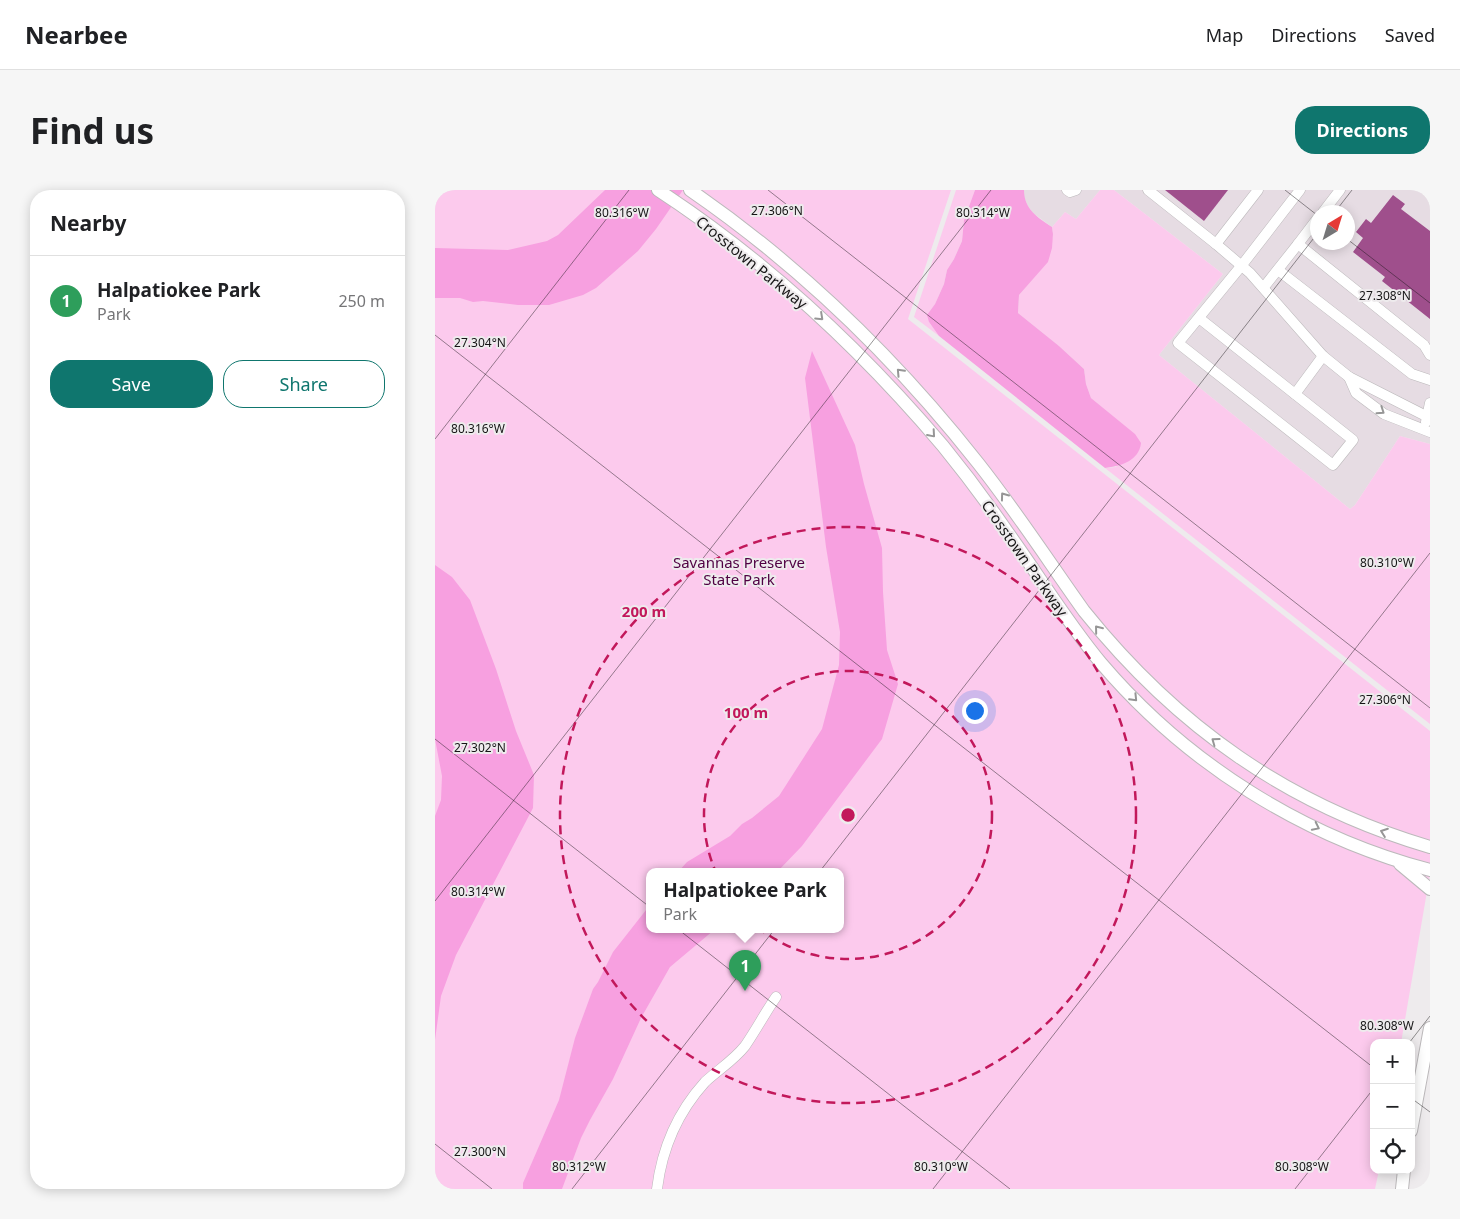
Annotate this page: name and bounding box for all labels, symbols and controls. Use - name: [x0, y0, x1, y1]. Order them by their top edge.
- text: Nearbee: [25, 18, 128, 51]
- text: Map: [1206, 23, 1243, 47]
- text: Directions: [1271, 23, 1357, 47]
- text: Saved: [1385, 23, 1435, 47]
- button: Directions: [1295, 106, 1430, 154]
- text: Find us: [30, 107, 154, 154]
- text: 27.306°N: [751, 202, 803, 219]
- text: 80.316°W: [595, 204, 649, 221]
- text: 80.314°W: [956, 204, 1010, 221]
- north arrow: [1310, 205, 1355, 250]
- text: Nearby: [50, 209, 126, 237]
- street label: Crosstown Parkway: [692, 211, 812, 313]
- text: Halpatiokee Park: [97, 277, 261, 303]
- text: 27.308°N: [1359, 287, 1411, 304]
- text: 1: [61, 290, 71, 312]
- text: 250 m: [338, 290, 385, 312]
- text: Park: [97, 303, 131, 325]
- one-way arrow: [815, 311, 824, 320]
- text: 27.304°N: [454, 334, 506, 351]
- button: Save: [50, 360, 213, 408]
- button: Share: [223, 360, 385, 408]
- one-way arrow: [897, 368, 906, 377]
- one-way arrow: [1375, 405, 1384, 414]
- text: 80.316°W: [451, 420, 505, 437]
- one-way arrow: [927, 429, 936, 438]
- one-way arrow: [1001, 492, 1010, 502]
- street label: Crosstown Parkway: [977, 496, 1073, 620]
- park label: Savannas Preserve State Park: [673, 552, 805, 589]
- text: 80.310°W: [1360, 554, 1414, 571]
- text: 200 m: [622, 601, 666, 621]
- one-way arrow: [1095, 625, 1104, 634]
- text: 27.306°N: [1359, 691, 1411, 708]
- one-way arrow: [1128, 692, 1137, 701]
- your location: [962, 698, 988, 724]
- text: 100 m: [724, 702, 768, 722]
- one-way arrow: [1212, 738, 1221, 746]
- text: 27.302°N: [454, 739, 506, 756]
- centre of rings: [839, 806, 857, 824]
- one-way arrow: [1311, 821, 1320, 832]
- one-way arrow: [1380, 828, 1388, 838]
- popup: [646, 868, 844, 933]
- text: Halpatiokee Park: [663, 877, 827, 903]
- text: 80.314°W: [451, 883, 505, 900]
- text: Park: [663, 903, 697, 925]
- pin: 1: [729, 950, 761, 991]
- text: 80.308°W: [1360, 1017, 1414, 1034]
- map controls: [1370, 1039, 1415, 1174]
- button: +: [1370, 1039, 1415, 1084]
- button: −: [1370, 1084, 1415, 1129]
- button: locate: [1370, 1129, 1415, 1174]
- text: 27.300°N: [454, 1143, 506, 1160]
- text: 80.312°W: [552, 1158, 606, 1175]
- text: 80.310°W: [914, 1158, 968, 1175]
- text: 80.308°W: [1275, 1158, 1329, 1175]

